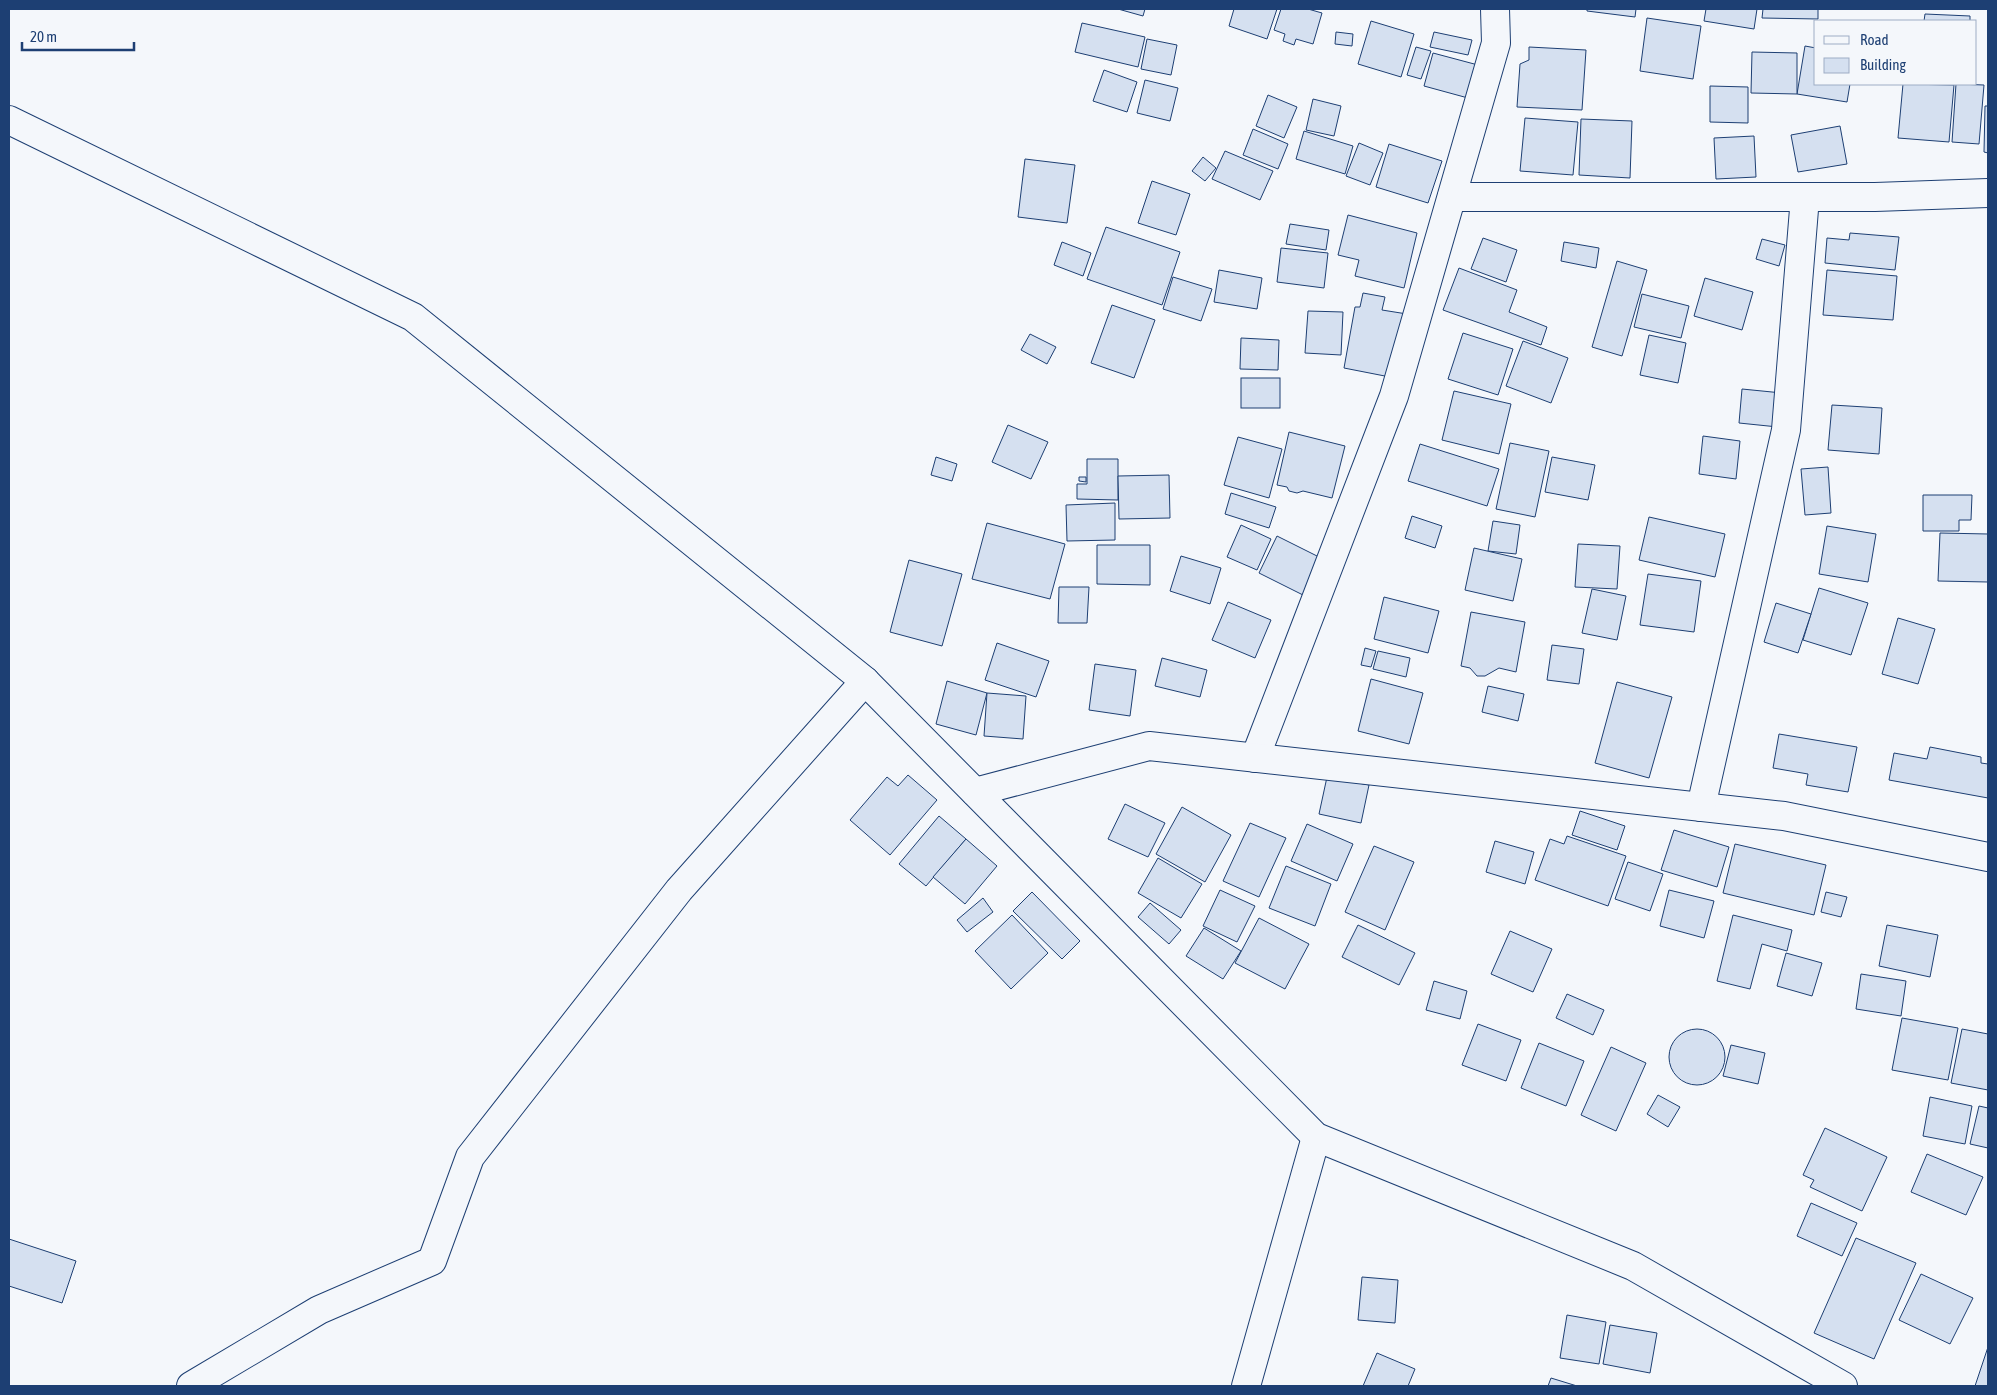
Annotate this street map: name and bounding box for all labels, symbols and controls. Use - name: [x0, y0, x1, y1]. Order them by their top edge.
- scale bar: [22, 20, 135, 52]
- legend: [1814, 20, 1977, 85]
- text: 20 m: [30, 28, 57, 45]
- text: Road: [1860, 31, 1889, 48]
- text: Building: [1860, 56, 1906, 73]

